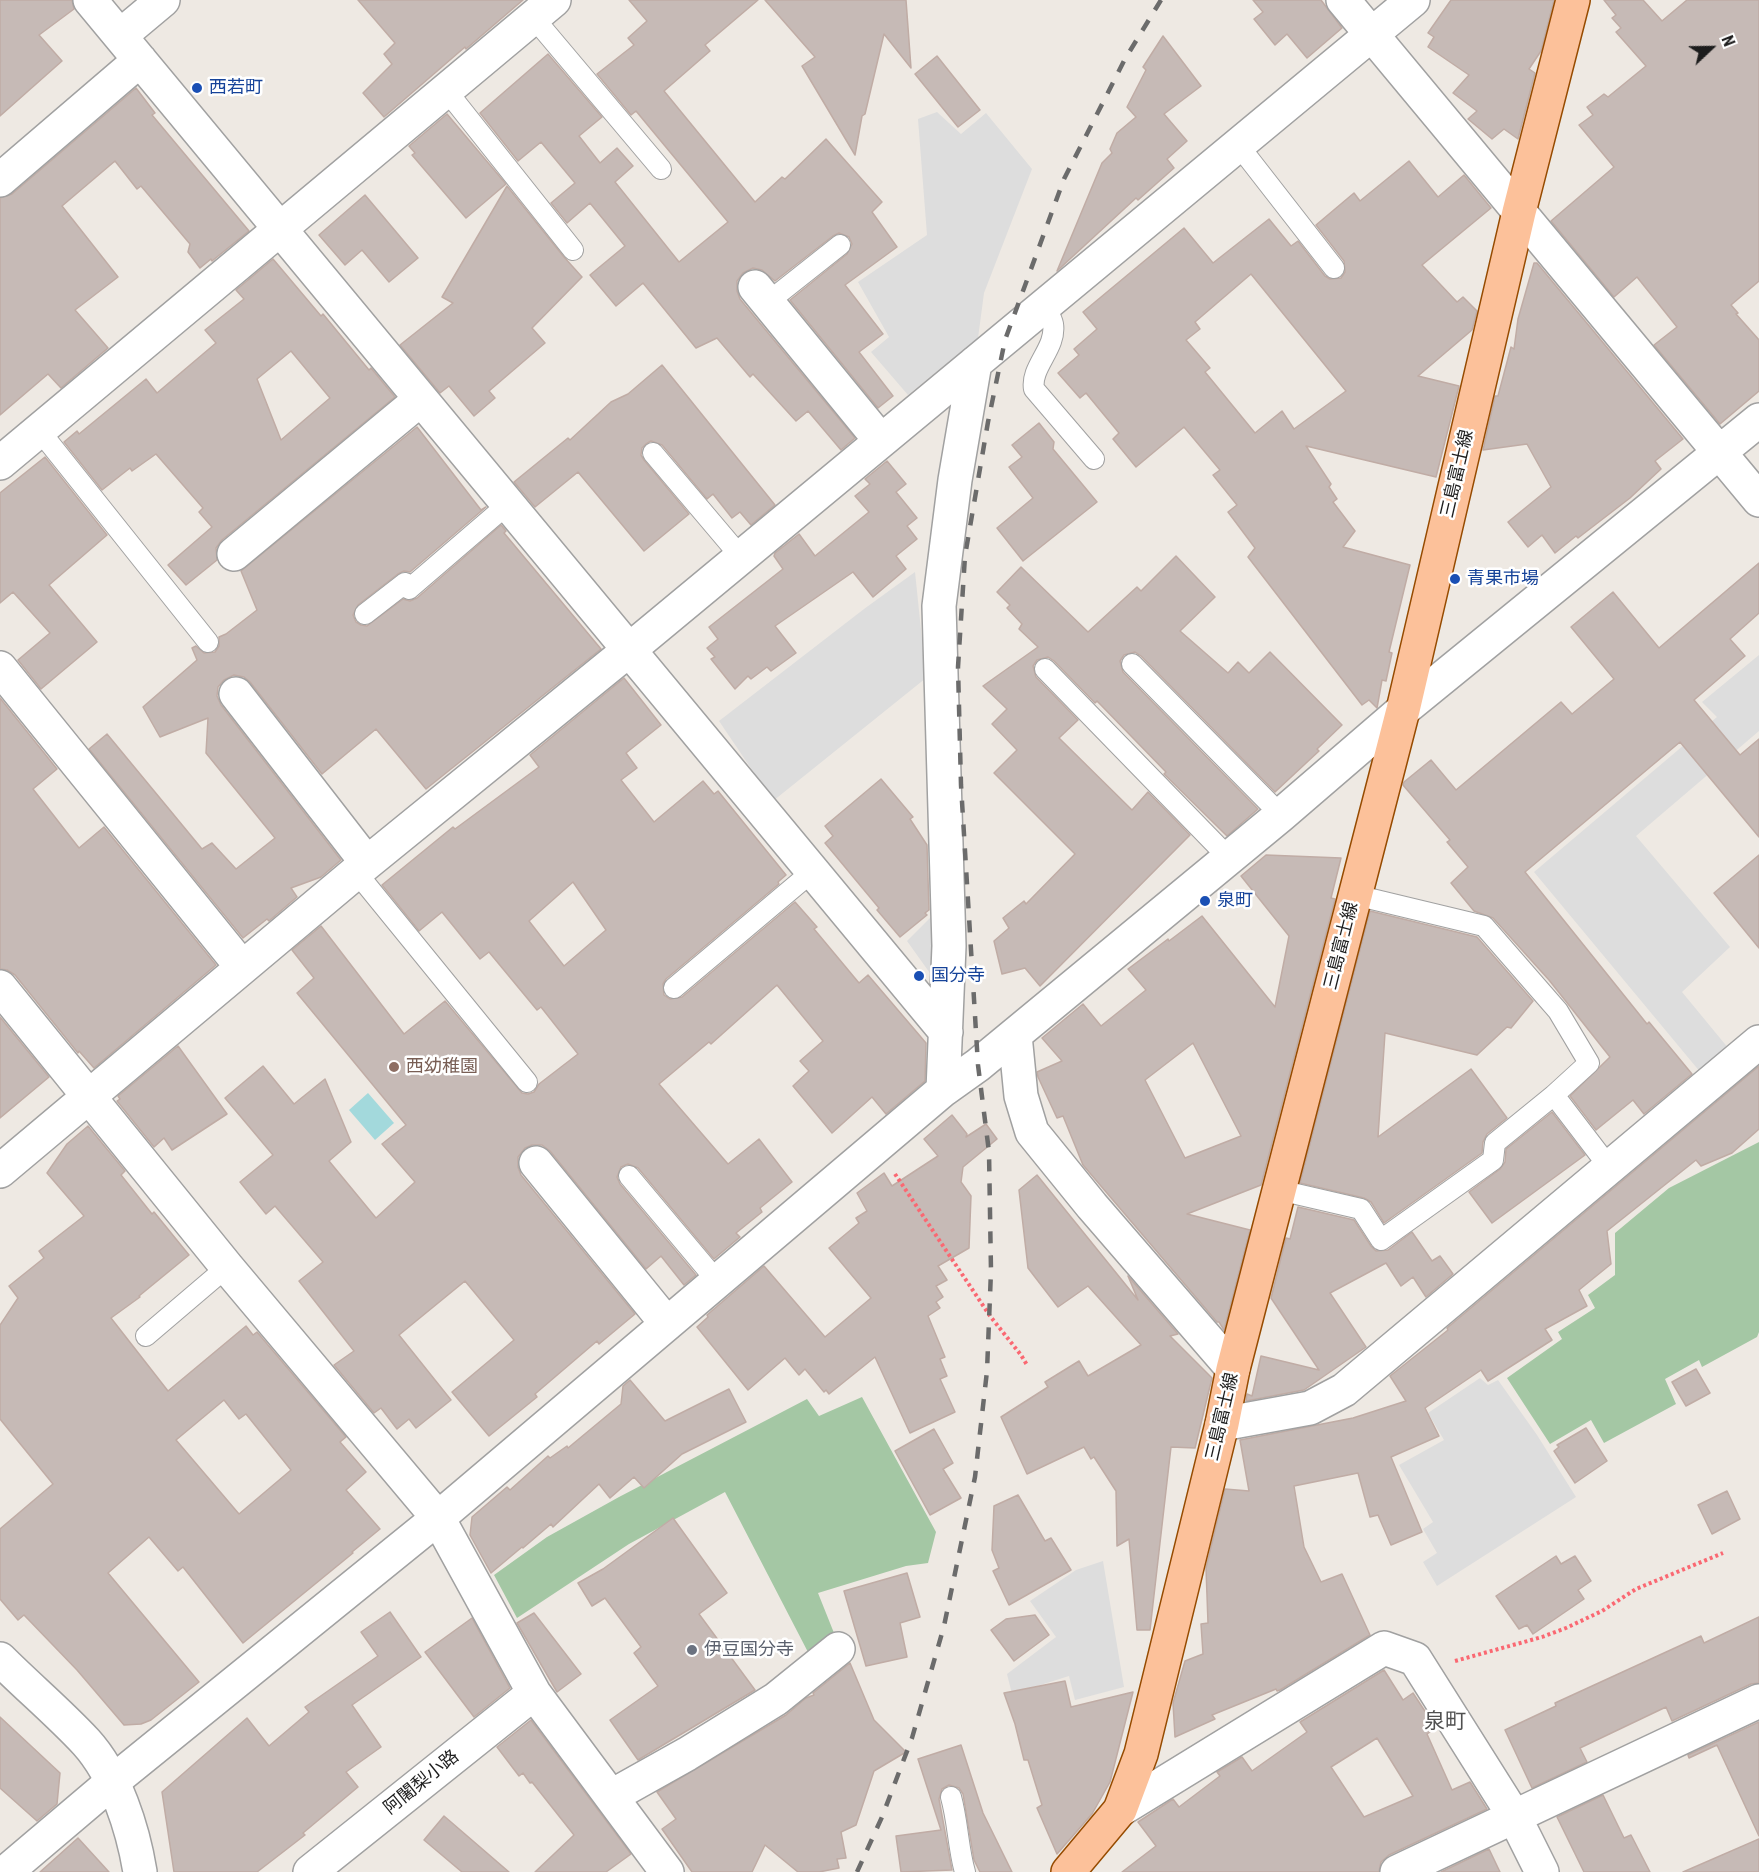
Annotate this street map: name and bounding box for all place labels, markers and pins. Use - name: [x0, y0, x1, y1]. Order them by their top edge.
- place label: 西若町: [209, 77, 263, 99]
- marker: 西若町: [190, 81, 204, 95]
- place label: 青果市場: [1467, 568, 1539, 590]
- marker: 青果市場: [1448, 572, 1462, 586]
- place label: 泉町: [1217, 890, 1253, 912]
- marker: 泉町: [1198, 894, 1212, 908]
- place label: 国分寺: [931, 965, 985, 987]
- marker: 国分寺: [912, 969, 926, 983]
- place label: 西幼稚園: [406, 1056, 478, 1078]
- marker: 西幼稚園: [387, 1060, 401, 1074]
- place label: 伊豆国分寺: [704, 1639, 794, 1661]
- marker: 伊豆国分寺: [685, 1643, 699, 1657]

